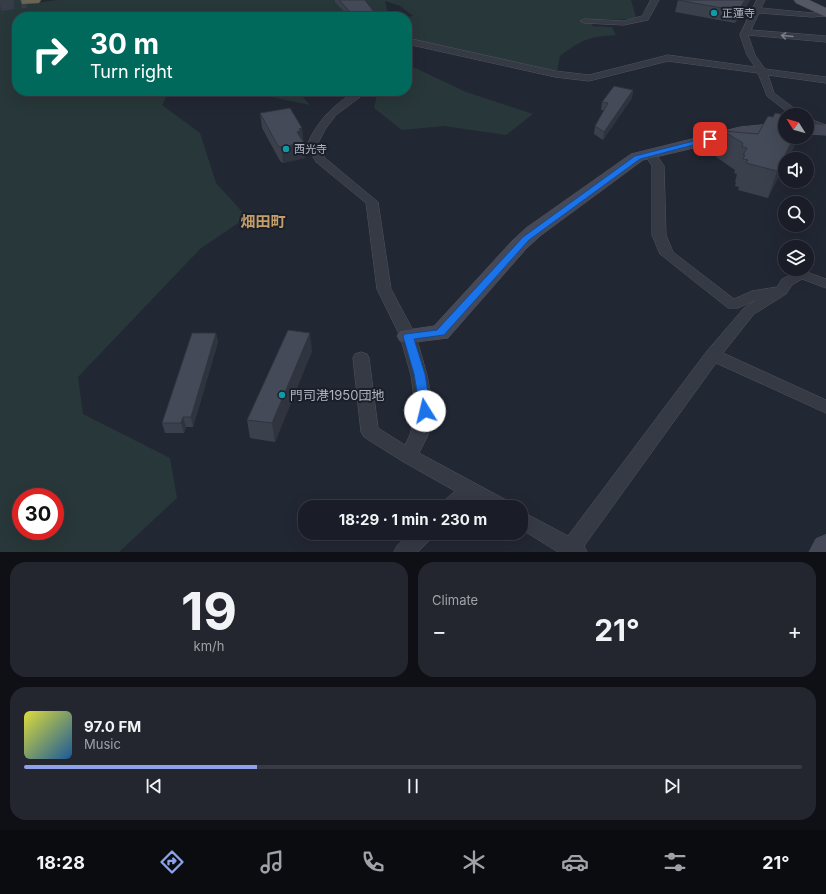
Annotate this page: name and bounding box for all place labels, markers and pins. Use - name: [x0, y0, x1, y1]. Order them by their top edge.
- place label: 正蓮寺: [722, 6, 755, 20]
- marker: 正蓮寺: [709, 8, 719, 18]
- pin: [693, 122, 727, 156]
- place label: 西光寺: [294, 142, 327, 156]
- marker: 西光寺: [281, 144, 291, 154]
- place label: 門司港1950団地: [290, 387, 384, 403]
- marker: 門司港1950団地: [277, 390, 287, 400]

